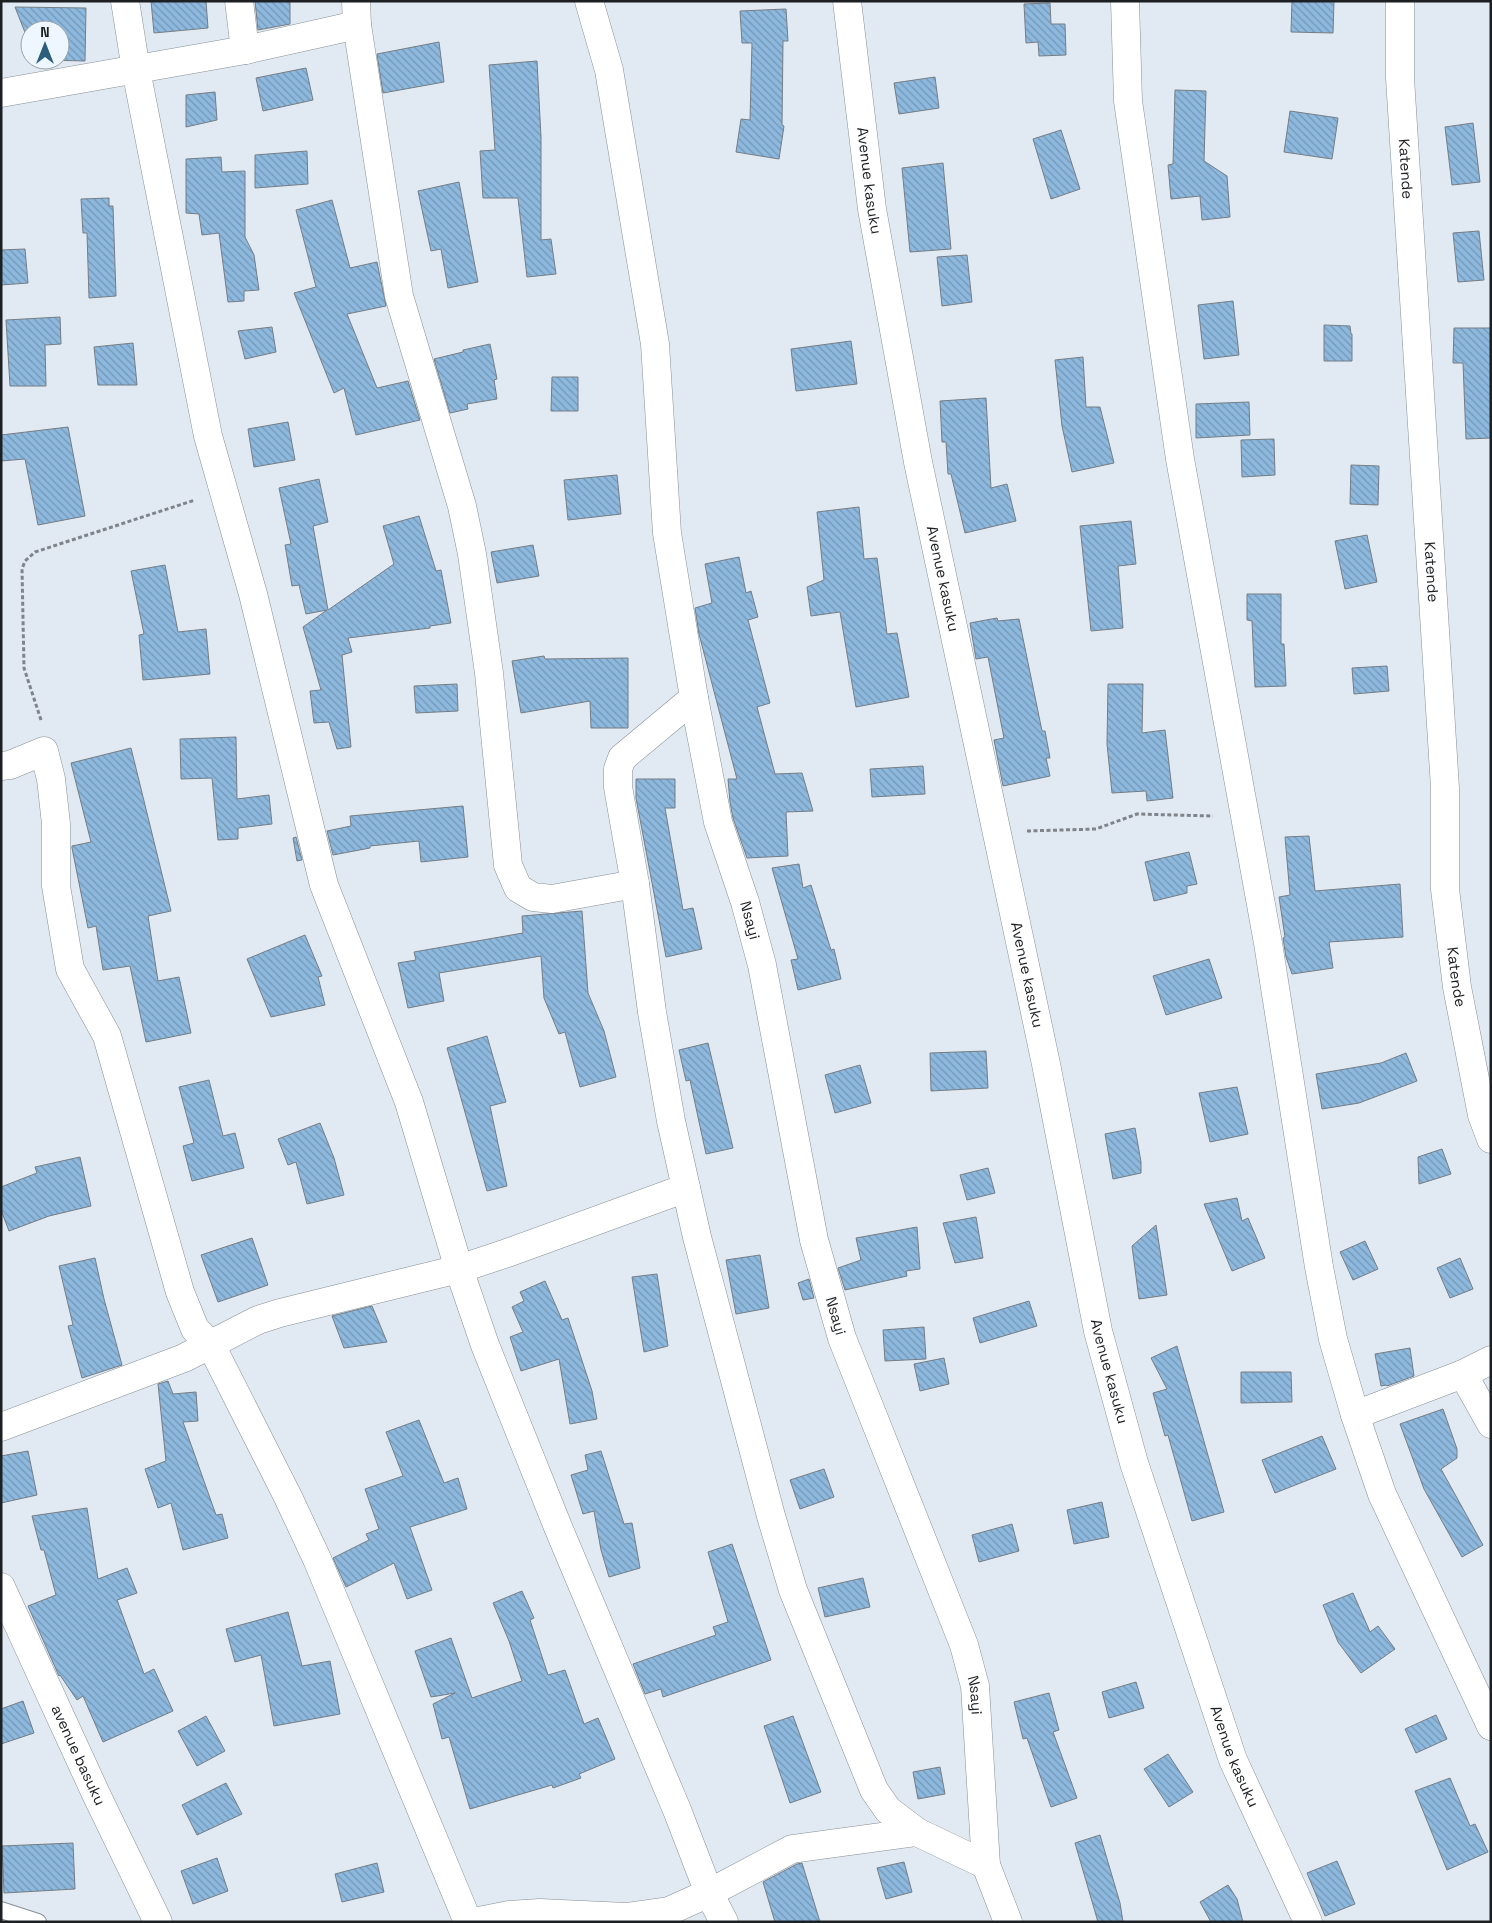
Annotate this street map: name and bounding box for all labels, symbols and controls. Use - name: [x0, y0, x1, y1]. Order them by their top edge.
- north arrow: [20, 20, 70, 70]
- text: N: [40, 23, 50, 41]
- street label: Avenue kasuku: [853, 126, 886, 236]
- street label: Katende: [1395, 138, 1418, 200]
- street label: Avenue kasuku: [923, 524, 964, 633]
- street label: Katende: [1420, 541, 1443, 603]
- street label: Nsayi: [736, 899, 765, 942]
- street label: Avenue kasuku: [1007, 920, 1048, 1029]
- street label: Katende: [1443, 946, 1471, 1009]
- street label: Nsayi: [822, 1294, 851, 1337]
- street label: Avenue kasuku: [1087, 1317, 1133, 1426]
- street label: Nsayi: [964, 1673, 987, 1715]
- street label: avenue basuku: [47, 1702, 110, 1808]
- street label: Avenue kasuku: [1206, 1703, 1263, 1810]

